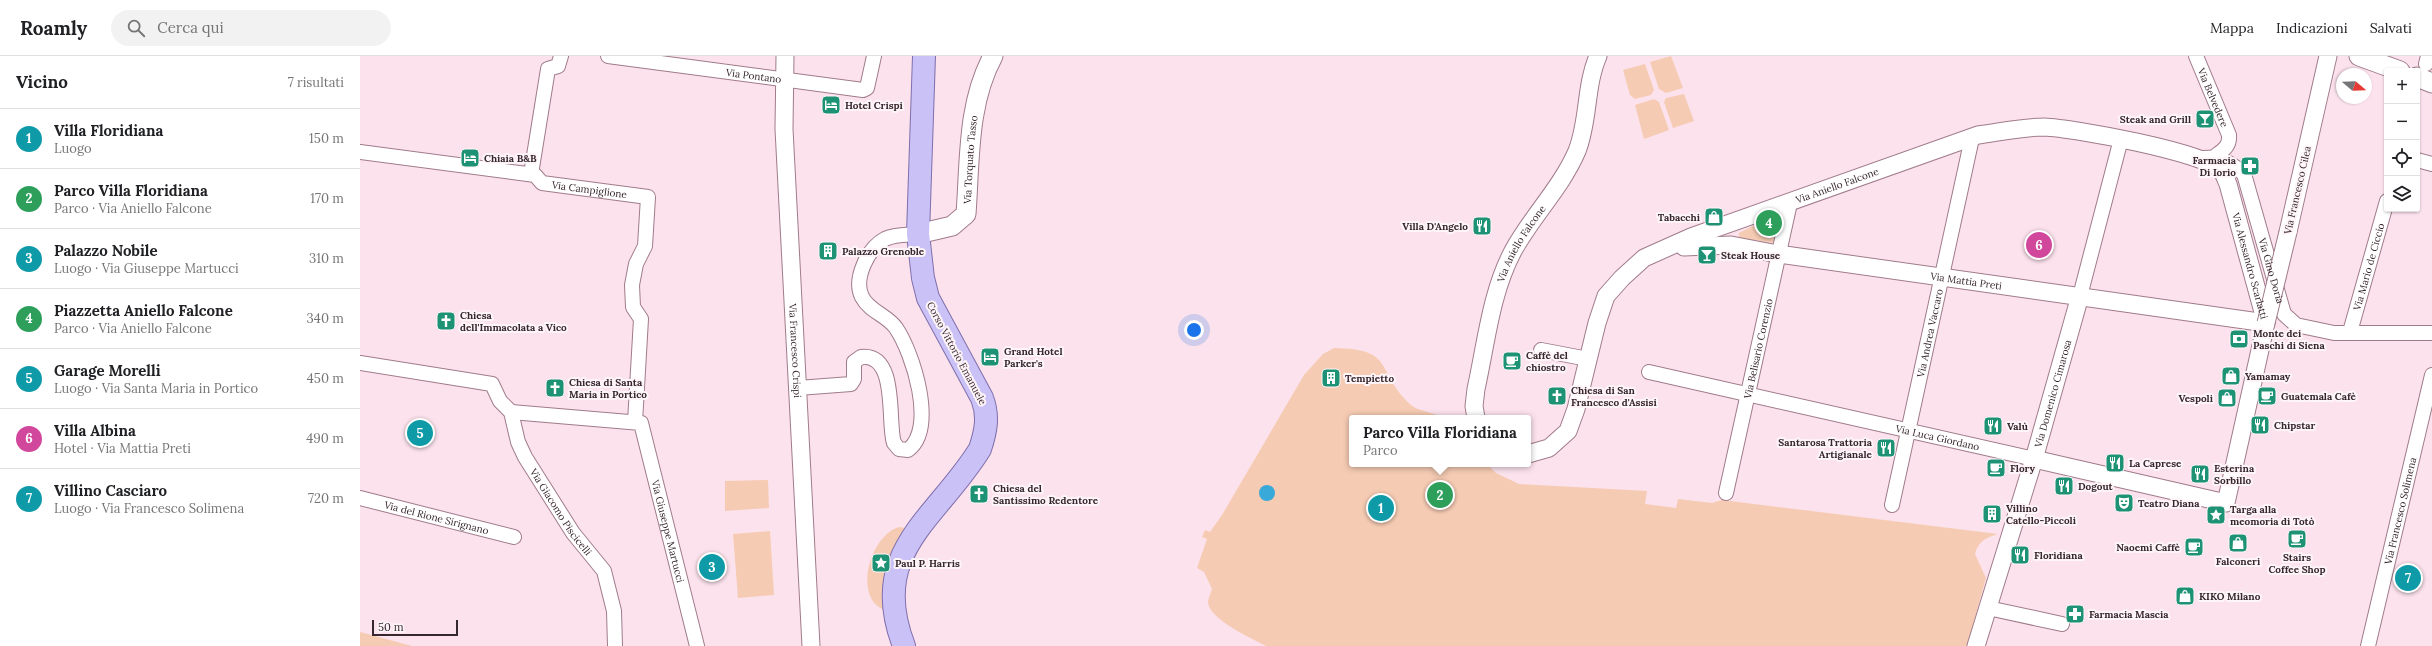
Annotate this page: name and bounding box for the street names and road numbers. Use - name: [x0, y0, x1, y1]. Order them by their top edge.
- street label: Via Belvedere: [2194, 65, 2231, 130]
- street label: Via Pontano: [724, 66, 782, 86]
- street label: Via Torquato Tasso: [961, 114, 981, 205]
- street label: Via Francesco Cilea: [2281, 145, 2314, 236]
- street label: Via Aniello Falcone: [1793, 165, 1881, 207]
- street label: Via Campiglione: [550, 178, 628, 201]
- street label: Via Aniello Falcone: [1494, 202, 1549, 285]
- street label: Via Alessandro Scarlatti: [2229, 210, 2271, 321]
- street label: Via Mario de Ciccio: [2350, 221, 2388, 313]
- street label: Via Gino Doria: [2255, 236, 2287, 305]
- street label: Via Mattia Preti: [1929, 269, 2003, 293]
- street label: Via Andrea Vaccaro: [1914, 288, 1946, 380]
- street label: Via Belisario Corenzio: [1741, 297, 1776, 401]
- street label: Corso Vittorio Emanuele: [924, 299, 990, 407]
- street label: Via Francesco Crispi: [786, 302, 804, 398]
- street label: Via Domenico Cimarosa: [2031, 338, 2074, 450]
- street label: Via Luca Giordano: [1893, 422, 1981, 454]
- street label: Via Francesco Solimena: [2381, 456, 2419, 567]
- street label: Via Giacomo Piscicelli: [526, 465, 595, 558]
- street label: Via Giuseppe Martucci: [648, 478, 687, 584]
- street label: Via del Rione Sirignano: [382, 498, 490, 537]

